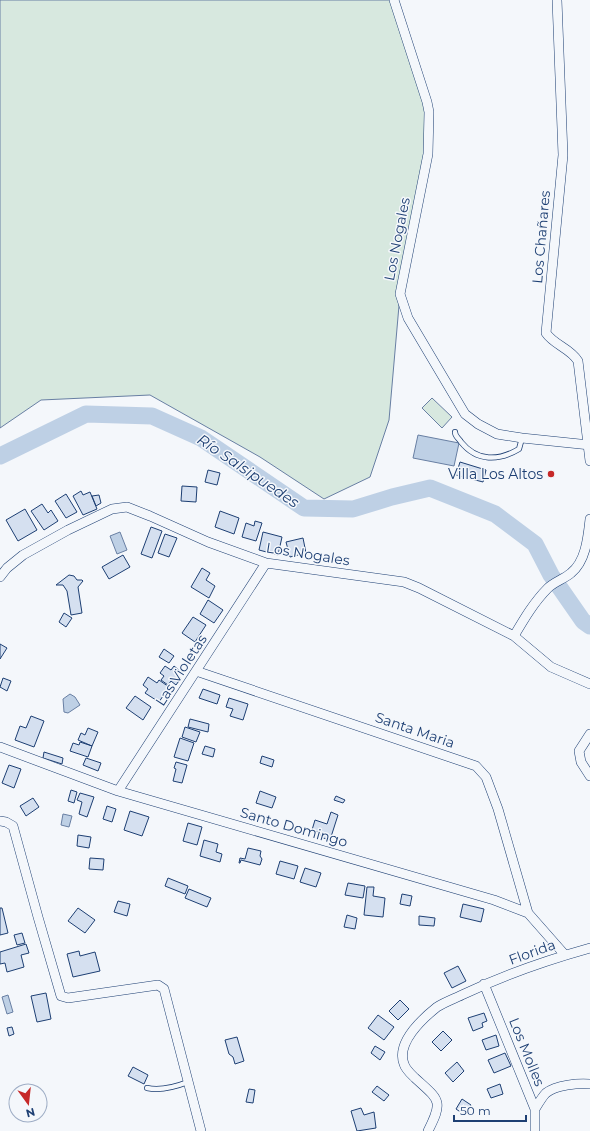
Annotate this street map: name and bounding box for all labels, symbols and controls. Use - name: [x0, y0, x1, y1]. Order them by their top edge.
- street label: Los Chañares: [528, 189, 554, 284]
- street label: Los Nogales: [380, 196, 414, 282]
- water label: Río Salsipuedes: [194, 429, 303, 512]
- place label: Villa Los Altos: [448, 465, 543, 483]
- marker: Villa Los Altos: [546, 469, 556, 479]
- street label: Los Nogales: [265, 539, 351, 570]
- street label: Las Violetas: [151, 631, 211, 709]
- street label: Santa Maria: [373, 708, 457, 752]
- street label: Santo Domingo: [238, 803, 350, 851]
- street label: Florida: [506, 935, 558, 969]
- street label: Los Molles: [505, 1015, 549, 1089]
- north arrow: [8, 1083, 48, 1123]
- scale bar: [454, 1097, 526, 1123]
- text: 50 m: [460, 1103, 491, 1118]
- text: N: [24, 1105, 37, 1121]

